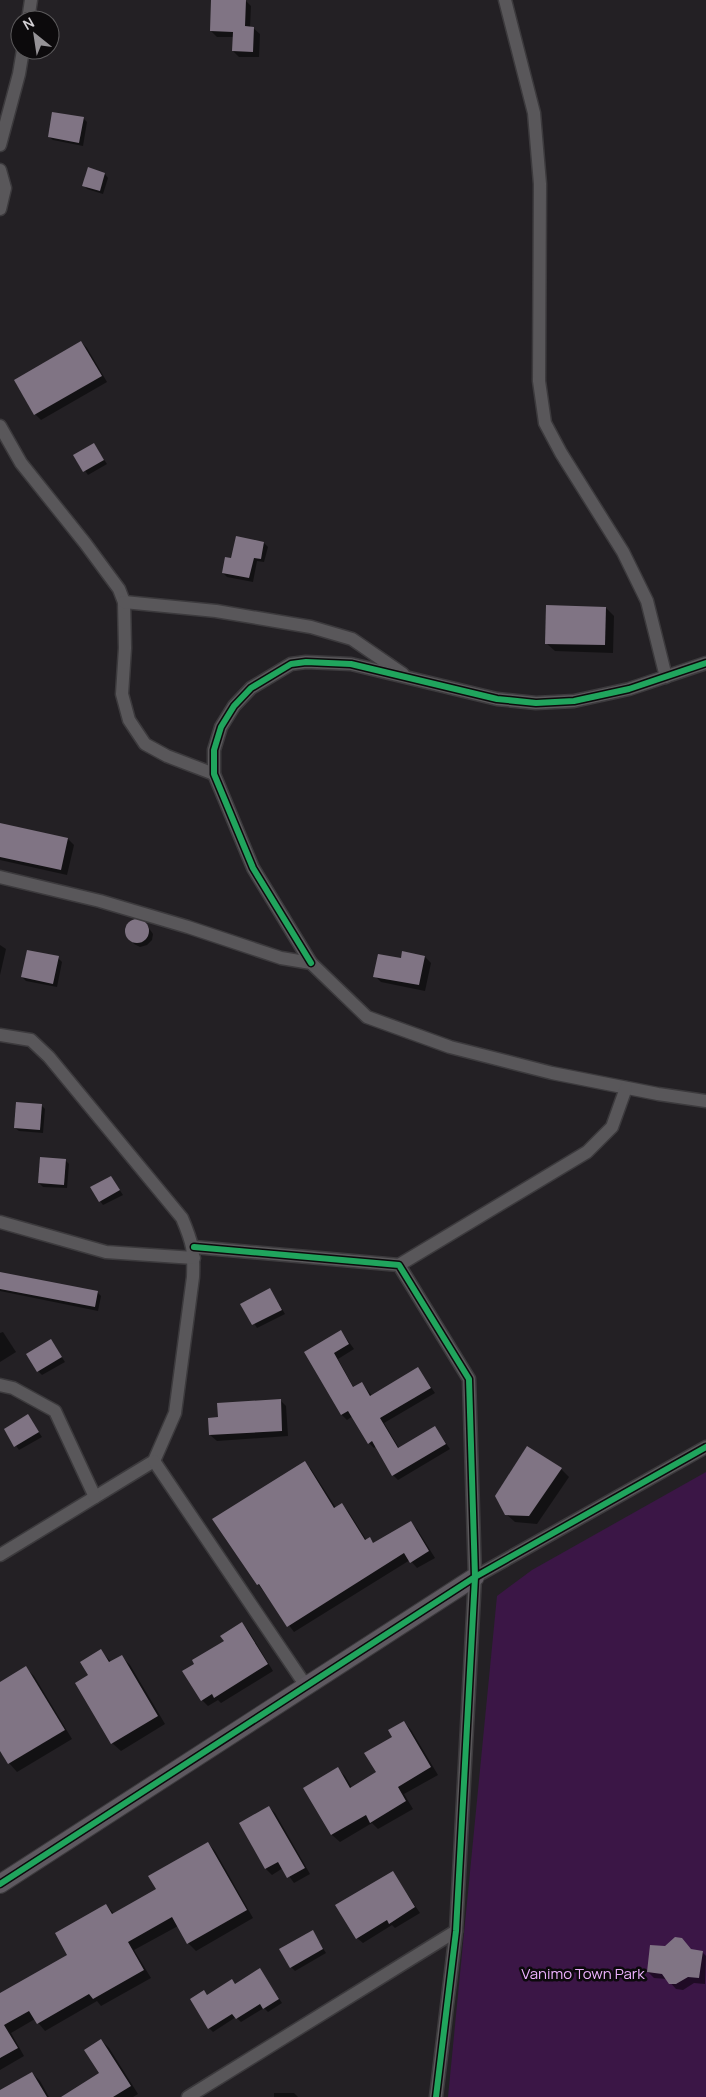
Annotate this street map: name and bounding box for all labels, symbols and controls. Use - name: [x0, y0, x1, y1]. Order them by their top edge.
- north arrow: [10, 10, 60, 60]
- text: N: [19, 13, 37, 34]
- park label: Vanimo Town Park: [521, 1963, 645, 1984]

